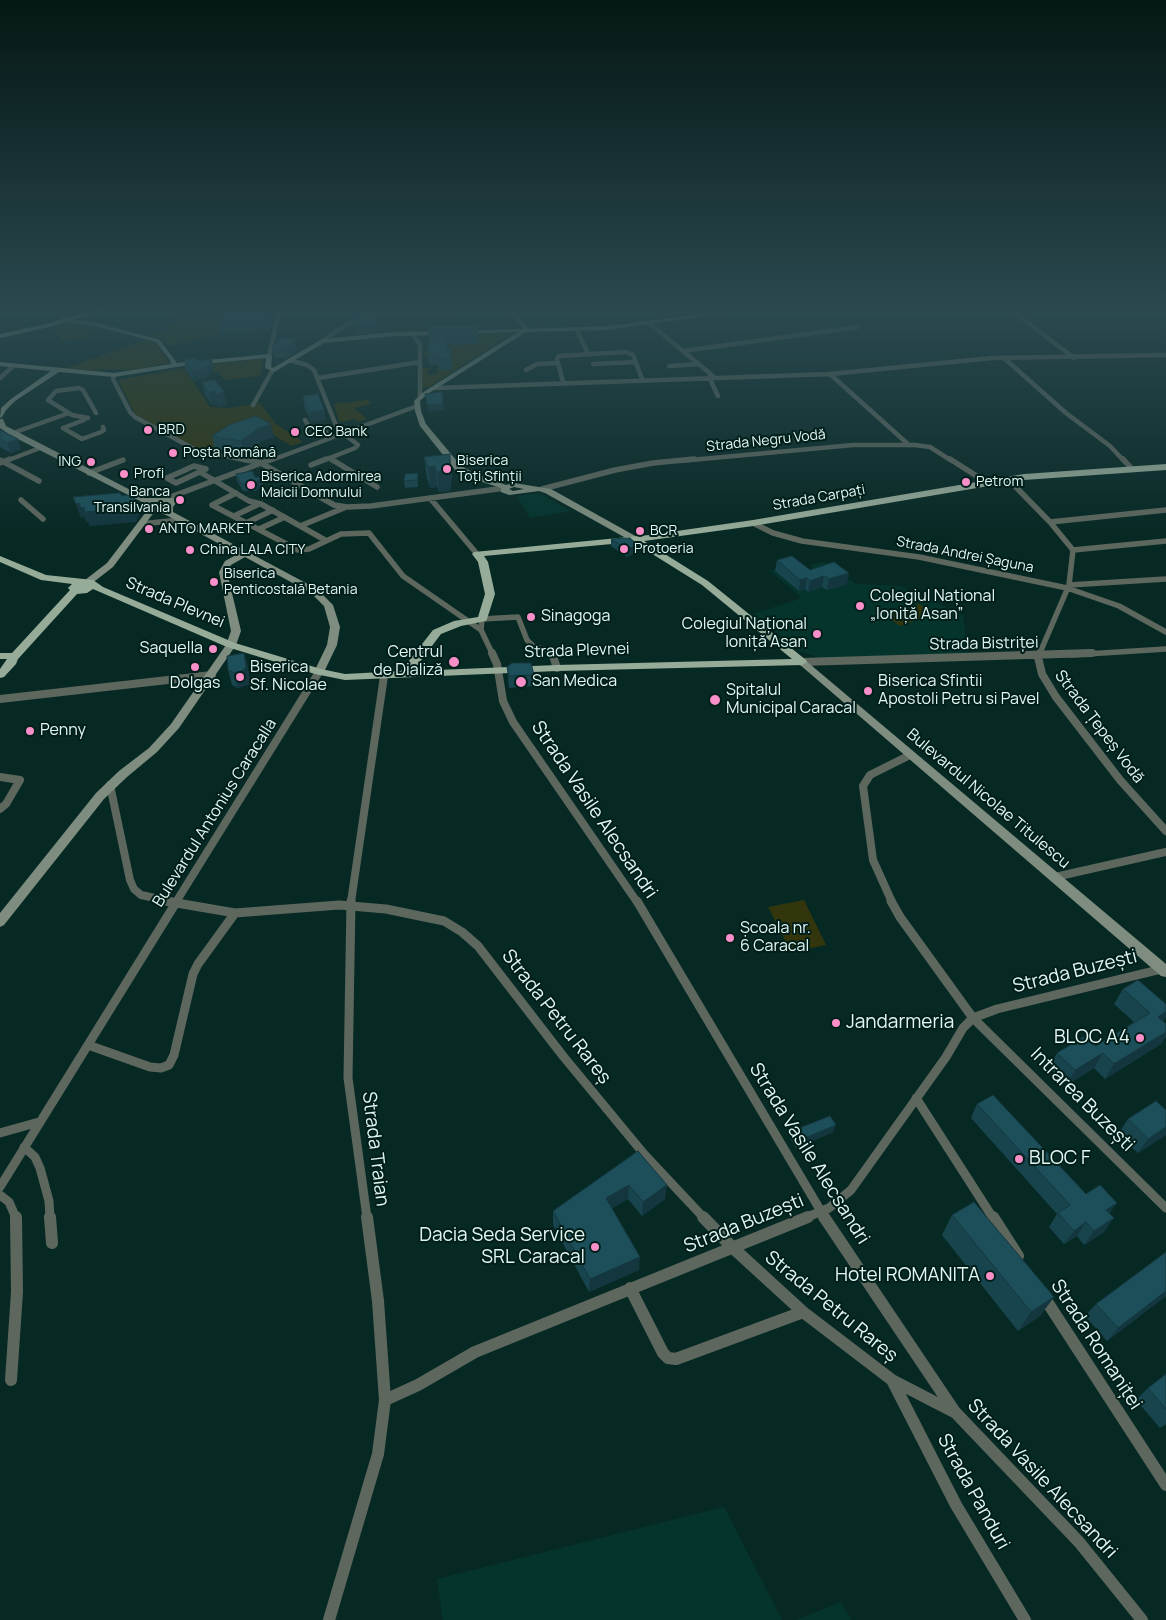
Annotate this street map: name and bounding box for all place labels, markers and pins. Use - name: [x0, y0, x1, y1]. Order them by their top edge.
- place label: BRD: [158, 422, 185, 438]
- marker: BRD: [142, 424, 154, 436]
- place label: CEC Bank: [305, 424, 367, 440]
- marker: CEC Bank: [289, 426, 301, 438]
- place label: Poșta Română: [183, 445, 276, 461]
- marker: Poșta Română: [167, 447, 179, 459]
- place label: Biserica Toți Sfinții: [457, 453, 522, 486]
- place label: ING: [58, 454, 81, 470]
- marker: ING: [85, 456, 97, 468]
- marker: Biserica Toți Sfinții: [441, 463, 453, 475]
- place label: Profi: [134, 466, 164, 482]
- marker: Profi: [118, 468, 130, 480]
- place label: Biserica Adormirea Maicii Domnului: [261, 469, 381, 502]
- place label: Petrom: [976, 474, 1023, 490]
- marker: Petrom: [960, 476, 972, 488]
- marker: Biserica Adormirea Maicii Domnului: [245, 479, 257, 491]
- place label: Banca Transilvania: [94, 484, 170, 516]
- marker: Banca Transilvania: [174, 494, 186, 506]
- place label: ANTO MARKET: [159, 521, 253, 537]
- marker: ANTO MARKET: [143, 523, 155, 535]
- place label: BCR: [650, 523, 677, 539]
- marker: BCR: [634, 525, 646, 537]
- place label: Protoeria: [634, 541, 694, 557]
- place label: China LALA CITY: [200, 542, 305, 558]
- marker: Protoeria: [618, 543, 630, 555]
- marker: China LALA CITY: [184, 544, 196, 556]
- place label: Biserica Penticostală Betania: [224, 566, 357, 598]
- marker: Biserica Penticostală Betania: [208, 576, 220, 588]
- place label: Colegiul Național „Ioniță Asan”: [870, 587, 995, 625]
- marker: Colegiul Național „Ioniță Asan”: [854, 600, 866, 612]
- place label: Sinagoga: [541, 607, 610, 627]
- marker: Sinagoga: [525, 611, 537, 623]
- place label: Colegiul Național Ioniță Asan: [682, 615, 807, 653]
- marker: Colegiul Național Ioniță Asan: [811, 628, 823, 640]
- place label: Saquella: [140, 639, 203, 659]
- marker: Saquella: [207, 643, 219, 655]
- place label: Centrul de Dializă: [373, 643, 443, 681]
- marker: Centrul de Dializă: [447, 655, 461, 669]
- place label: Biserica Sf. Nicolae: [250, 658, 327, 696]
- marker: Dolgas: [189, 661, 201, 673]
- marker: Biserica Sf. Nicolae: [234, 671, 246, 683]
- place label: San Medica: [532, 672, 617, 692]
- place label: Biserica Sfintii Apostoli Petru si Pavel: [878, 672, 1040, 710]
- place label: Dolgas: [170, 674, 220, 694]
- marker: San Medica: [514, 675, 528, 689]
- place label: Spitalul Municipal Caracal: [726, 681, 856, 719]
- marker: Biserica Sfintii Apostoli Petru si Pavel: [862, 685, 874, 697]
- marker: Spitalul Municipal Caracal: [708, 693, 722, 707]
- place label: Penny: [40, 721, 86, 741]
- marker: Penny: [24, 725, 36, 737]
- place label: Școala nr. 6 Caracal: [740, 919, 811, 957]
- marker: Școala nr. 6 Caracal: [724, 932, 736, 944]
- place label: Jandarmeria: [846, 1012, 954, 1034]
- marker: Jandarmeria: [830, 1017, 842, 1029]
- place label: BLOC A4: [1054, 1027, 1130, 1049]
- marker: BLOC A4: [1134, 1032, 1146, 1044]
- place label: BLOC F: [1029, 1148, 1091, 1170]
- marker: BLOC F: [1013, 1153, 1025, 1165]
- place label: Dacia Seda Service SRL Caracal: [419, 1225, 585, 1269]
- marker: Dacia Seda Service SRL Caracal: [589, 1241, 601, 1253]
- place label: Hotel ROMANITA: [835, 1265, 980, 1287]
- marker: Hotel ROMANITA: [984, 1270, 996, 1282]

